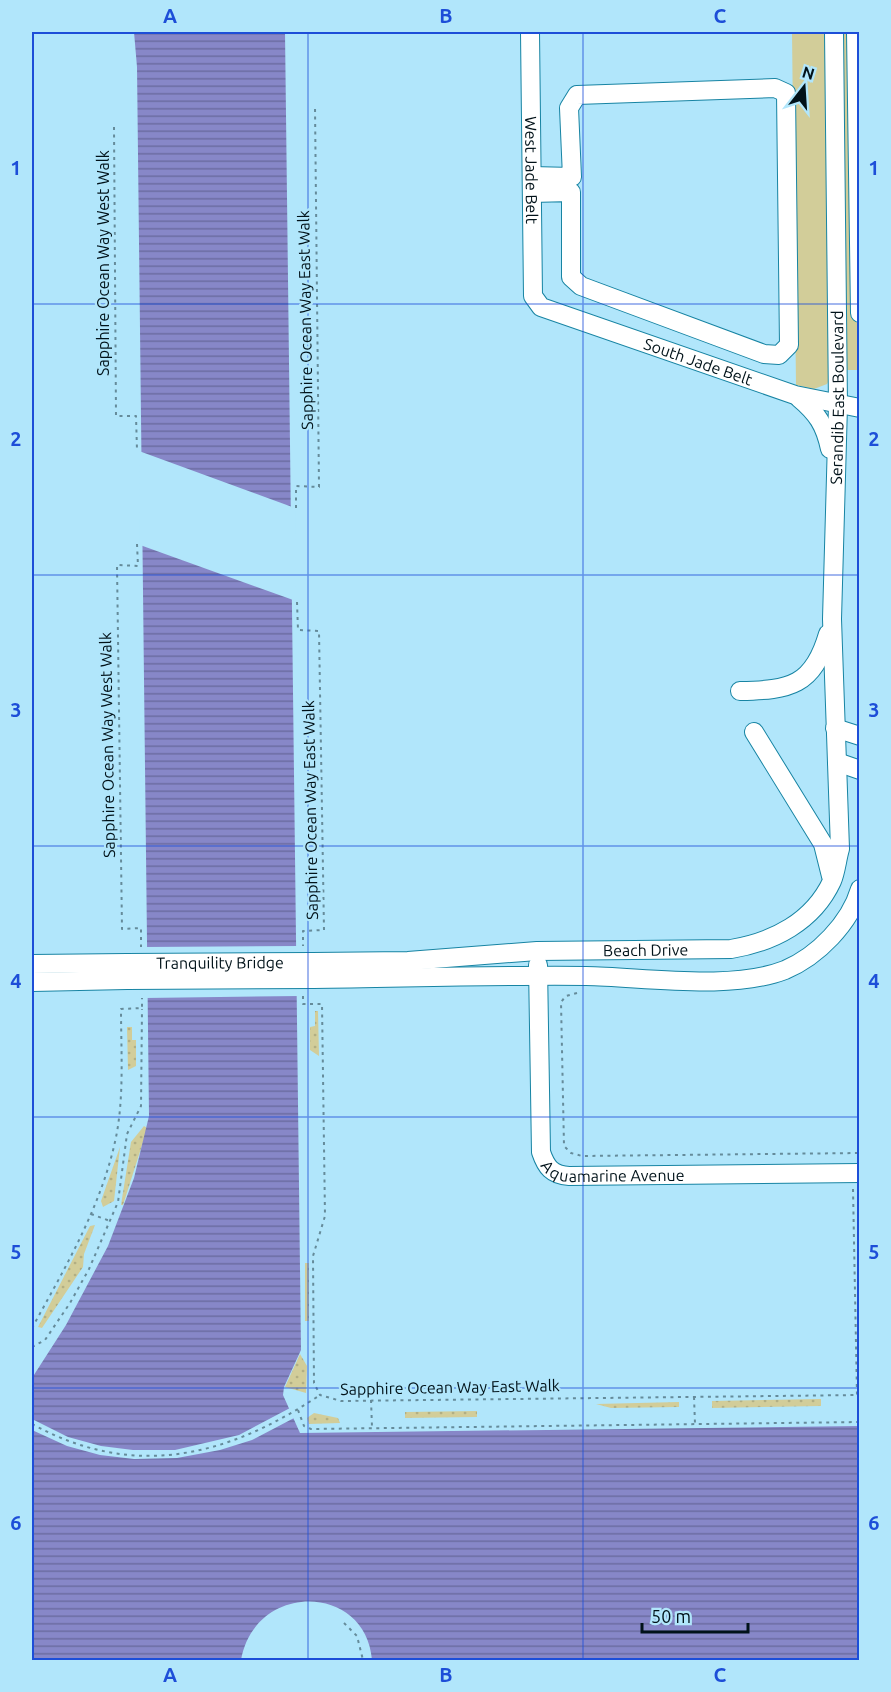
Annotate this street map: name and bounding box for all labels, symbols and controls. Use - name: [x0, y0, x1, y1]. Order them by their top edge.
- text: A: [163, 4, 177, 27]
- text: B: [439, 4, 453, 27]
- text: C: [714, 4, 727, 27]
- north arrow: [774, 57, 834, 117]
- text: N: [800, 62, 817, 83]
- street label: West Jade Belt: [522, 116, 541, 225]
- street label: Sapphire Ocean Way West Walk: [94, 150, 112, 376]
- text: 1: [10, 156, 22, 179]
- text: 1: [868, 156, 880, 179]
- street label: Sapphire Ocean Way East Walk: [294, 210, 316, 430]
- street label: Serandib East Boulevard: [827, 310, 847, 485]
- street label: South Jade Belt: [642, 334, 755, 389]
- text: 2: [10, 427, 22, 450]
- text: 2: [868, 427, 880, 450]
- street label: Sapphire Ocean Way West Walk: [96, 632, 118, 858]
- text: 3: [10, 698, 22, 721]
- text: 3: [868, 698, 880, 721]
- street label: Sapphire Ocean Way East Walk: [299, 700, 321, 920]
- street label: Beach Drive: [603, 940, 688, 959]
- street label: Tranquility Bridge: [156, 953, 284, 972]
- text: 4: [10, 969, 22, 992]
- text: 4: [868, 969, 880, 992]
- street label: Aquamarine Avenue: [538, 1157, 685, 1185]
- text: 5: [10, 1240, 22, 1263]
- text: 5: [868, 1240, 880, 1263]
- street label: Sapphire Ocean Way East Walk: [340, 1376, 560, 1398]
- text: 6: [10, 1511, 22, 1534]
- text: 6: [868, 1511, 880, 1534]
- scale bar: [642, 1596, 748, 1634]
- text: 50 m: [651, 1606, 691, 1626]
- text: A: [163, 1663, 177, 1686]
- text: B: [439, 1663, 453, 1686]
- text: C: [714, 1663, 727, 1686]

